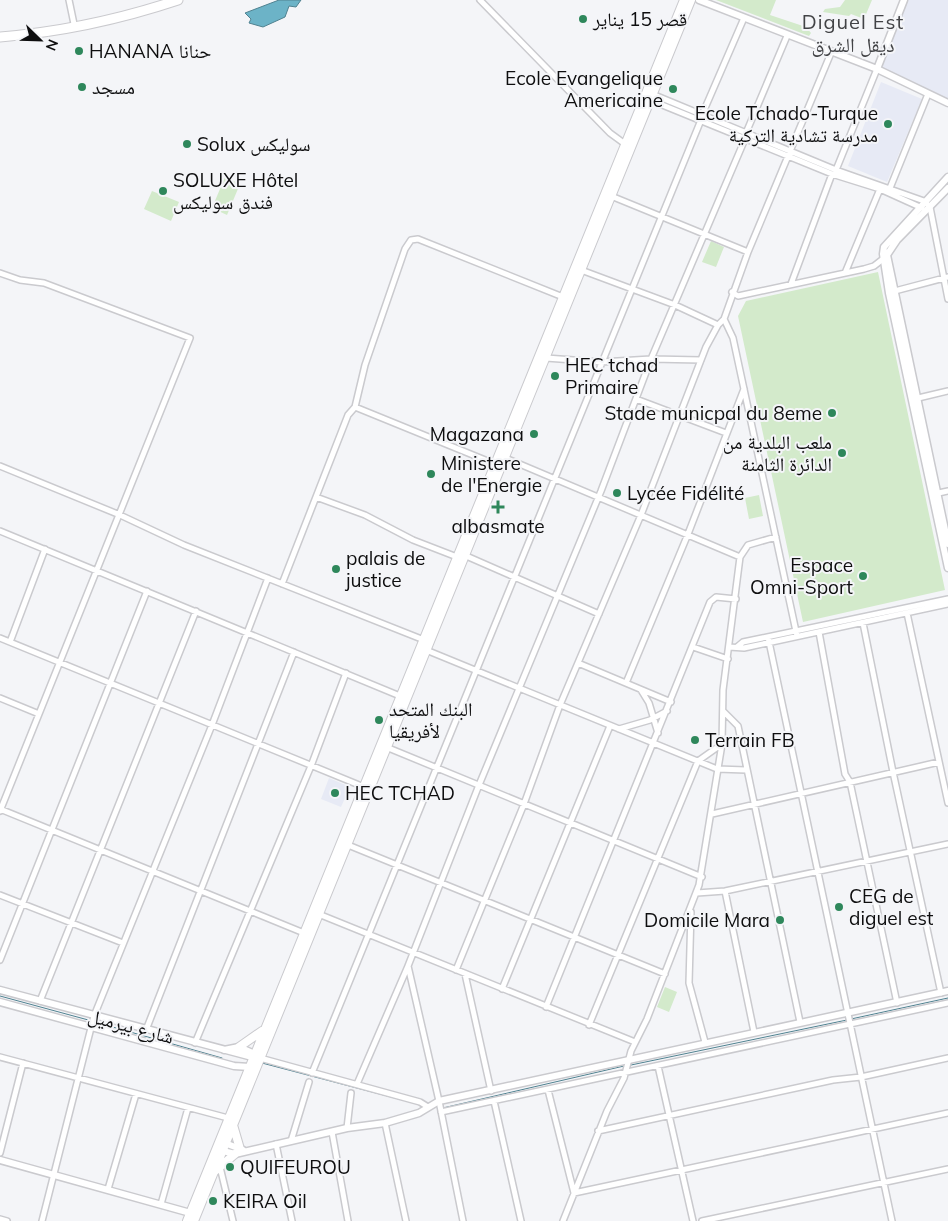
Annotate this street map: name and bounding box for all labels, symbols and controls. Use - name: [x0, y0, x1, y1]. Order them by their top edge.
- place label: قصر 15 يناير: [592, 7, 687, 31]
- district label: Diguel Est ديقل الشرق: [802, 9, 904, 57]
- marker: قصر 15 يناير: [577, 13, 589, 25]
- north arrow: [15, 15, 65, 65]
- text: N: [42, 37, 62, 53]
- place label: HANANA حنانا: [89, 39, 211, 63]
- marker: HANANA حنانا: [73, 45, 85, 57]
- place label: Ecole Evangelique Americaine: [505, 66, 663, 112]
- place label: مسجد: [92, 75, 135, 99]
- marker: مسجد: [76, 81, 88, 93]
- marker: Ecole Evangelique Americaine: [667, 83, 679, 95]
- place label: Ecole Tchado-Turque مدرسة تشادية التركية: [695, 101, 878, 147]
- marker: Ecole Tchado-Turque مدرسة تشادية التركية: [882, 118, 894, 130]
- place label: Solux سوليكس: [197, 132, 311, 156]
- marker: Solux سوليكس: [181, 138, 193, 150]
- place label: SOLUXE Hôtel فندق سوليكس: [173, 168, 298, 214]
- marker: SOLUXE Hôtel فندق سوليكس: [157, 185, 169, 197]
- place label: HEC tchad Primaire: [565, 353, 659, 399]
- marker: HEC tchad Primaire: [549, 370, 561, 382]
- place label: Stade municpal du 8eme: [604, 401, 822, 425]
- marker: Stade municpal du 8eme: [826, 407, 838, 419]
- place label: Magazana: [430, 422, 524, 446]
- marker: Magazana: [528, 428, 540, 440]
- place label: ملعب البلدية من الدائرة الثامنة: [723, 430, 832, 476]
- marker: ملعب البلدية من الدائرة الثامنة: [836, 447, 848, 459]
- place label: Ministere de l'Energie: [441, 451, 542, 497]
- marker: Ministere de l'Energie: [425, 468, 437, 480]
- place label: Lycée Fidélité: [627, 481, 744, 505]
- marker: Lycée Fidélité: [611, 487, 623, 499]
- marker: albasmate: [492, 501, 504, 513]
- place label: albasmate: [451, 514, 545, 538]
- place label: palais de justice: [344, 546, 425, 592]
- place label: Espace Omni-Sport: [750, 553, 853, 599]
- marker: palais de justice: [330, 563, 342, 575]
- marker: Espace Omni-Sport: [857, 570, 869, 582]
- place label: البنك المتحد لأفريقيا: [389, 697, 473, 743]
- marker: البنك المتحد لأفريقيا: [373, 714, 385, 726]
- place label: Terrain FB: [705, 728, 795, 752]
- marker: Terrain FB: [689, 734, 701, 746]
- place label: HEC TCHAD: [345, 781, 455, 805]
- marker: HEC TCHAD: [329, 787, 341, 799]
- place label: CEG de diguel est: [849, 884, 934, 930]
- marker: CEG de diguel est: [833, 901, 845, 913]
- place label: Domicile Mara: [644, 908, 770, 932]
- marker: Domicile Mara: [774, 914, 786, 926]
- street label: شارع بيرميل: [86, 1003, 176, 1049]
- place label: QUIFEUROU: [240, 1155, 351, 1179]
- marker: QUIFEUROU: [224, 1161, 236, 1173]
- place label: KEIRA Oil: [223, 1189, 307, 1213]
- marker: KEIRA Oil: [207, 1195, 219, 1207]

